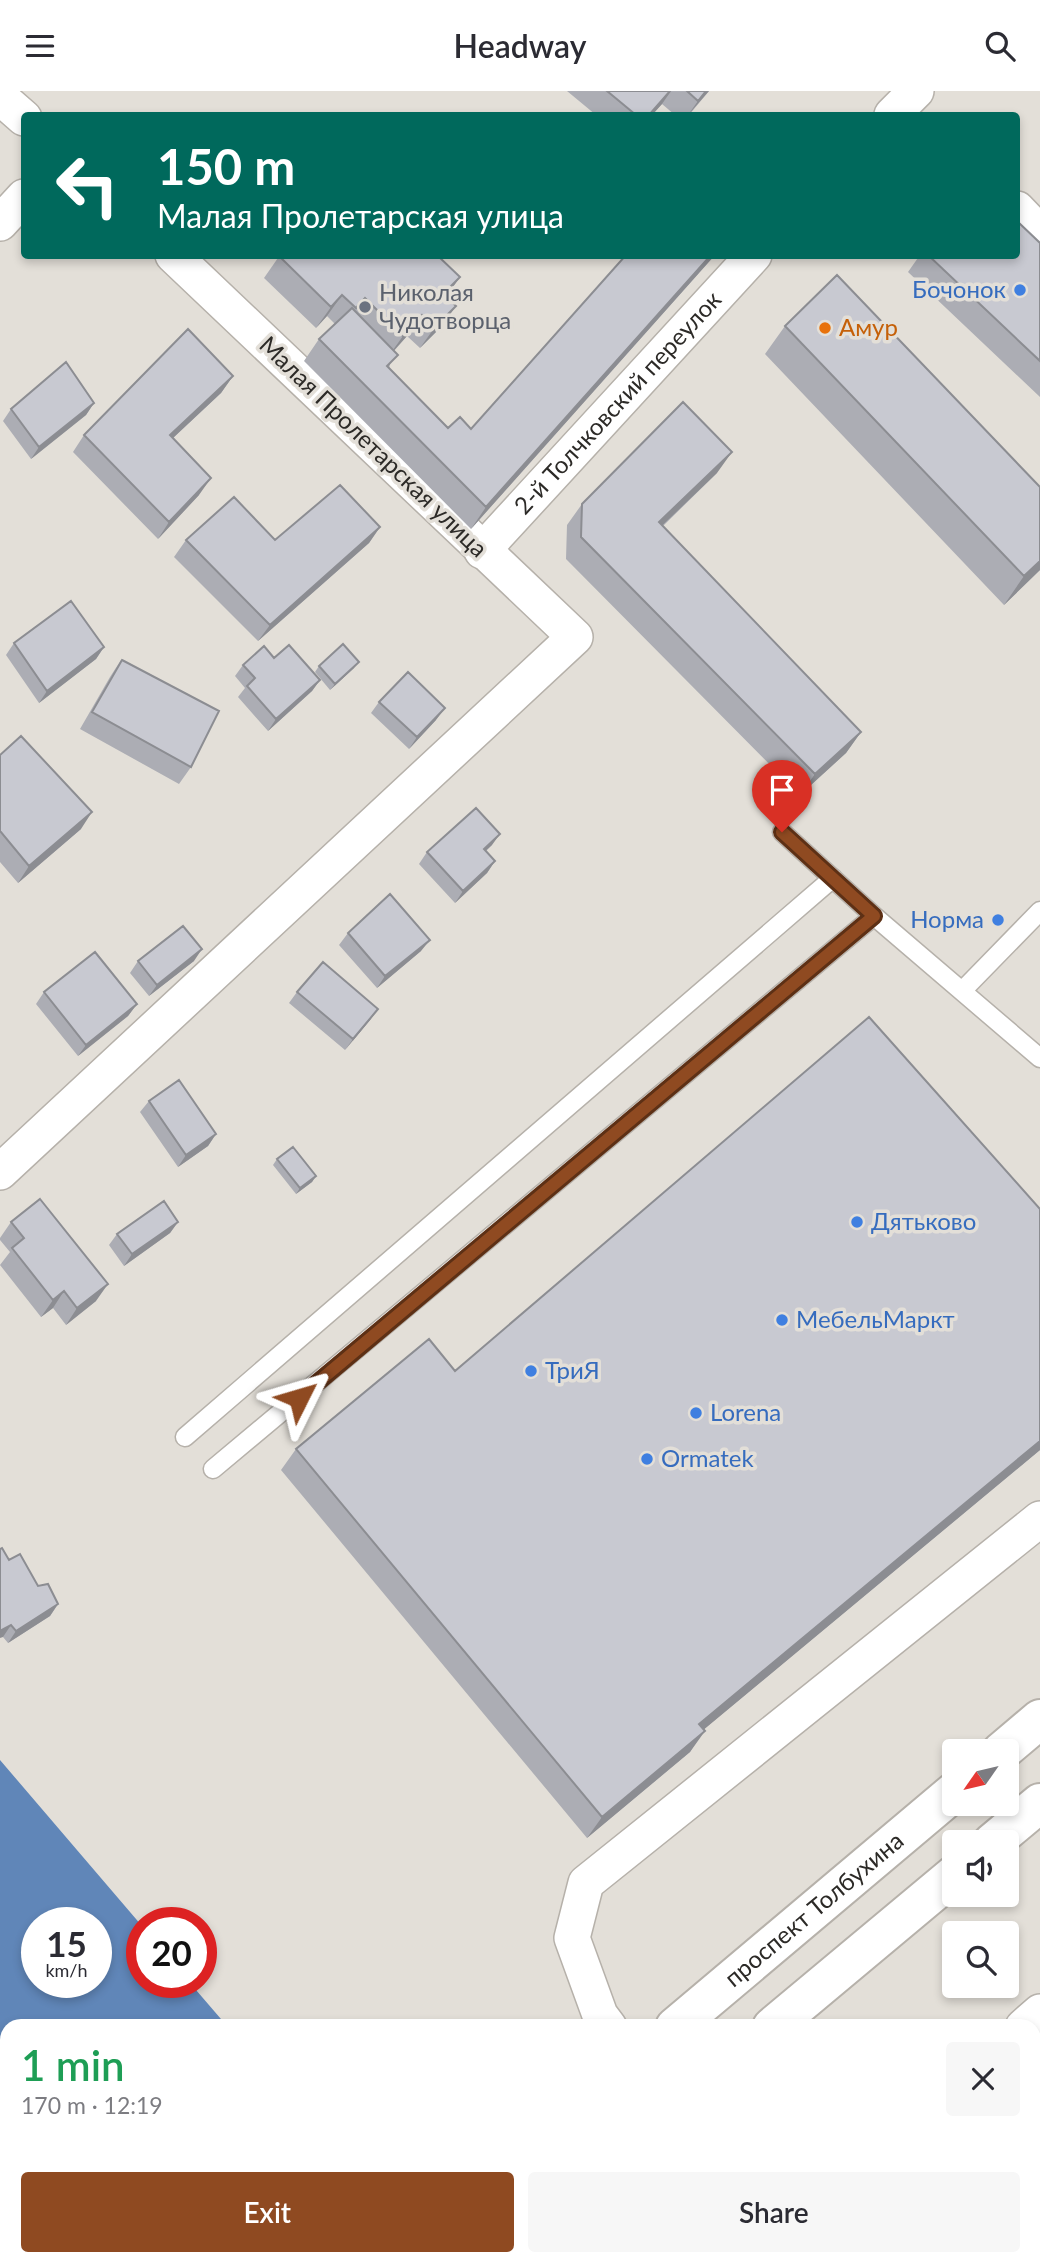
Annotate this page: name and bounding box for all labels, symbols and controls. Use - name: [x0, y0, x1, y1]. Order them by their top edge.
- text: Headway: [454, 26, 586, 65]
- icon: menu: [21, 27, 59, 65]
- icon: search: [981, 27, 1019, 65]
- text: 150 m: [157, 137, 295, 195]
- icon: left: [42, 140, 133, 231]
- text: Малая Пролетарская улица: [157, 196, 564, 235]
- place label: Бочонок: [912, 274, 1007, 303]
- place label: Николая Чудотворца: [379, 277, 511, 334]
- marker: Бочонок: [1012, 282, 1028, 298]
- street label: 2-й Толчковский переулок: [507, 284, 727, 519]
- marker: Николая Чудотворца: [357, 299, 373, 315]
- place label: Амур: [839, 312, 898, 341]
- marker: Амур: [817, 320, 833, 336]
- street label: Малая Пролетарская улица: [254, 329, 494, 562]
- pin: [752, 760, 812, 832]
- icon: arrive: [763, 771, 801, 809]
- place label: Норма: [910, 904, 984, 933]
- marker: Норма: [990, 912, 1006, 928]
- place label: Дятьково: [871, 1206, 976, 1235]
- marker: Дятьково: [849, 1214, 865, 1230]
- place label: МебельМаркт: [796, 1304, 955, 1333]
- marker: МебельМаркт: [774, 1312, 790, 1328]
- place label: ТриЯ: [545, 1355, 600, 1384]
- position arrow: [262, 1361, 336, 1435]
- marker: ТриЯ: [523, 1363, 539, 1379]
- place label: Lorena: [710, 1397, 781, 1426]
- marker: Lorena: [688, 1405, 704, 1421]
- place label: Ormatek: [661, 1443, 754, 1472]
- marker: Ormatek: [639, 1451, 655, 1467]
- north arrow: [942, 1739, 1018, 1817]
- map controls: [942, 1739, 1019, 1998]
- street label: проспект Толбухина: [718, 1825, 909, 1992]
- button: sound: [942, 1830, 1019, 1907]
- speed limit sign: 20: [126, 1907, 217, 1998]
- button: search: [942, 1921, 1019, 1998]
- text: 15: [46, 1922, 87, 1964]
- text: km/h: [45, 1959, 88, 1981]
- text: 1 min: [21, 2040, 125, 2090]
- button: close: [946, 2042, 1020, 2116]
- text: 170 m · 12:19: [21, 2091, 163, 2119]
- button: Exit: [21, 2172, 514, 2252]
- button: Share: [528, 2172, 1020, 2252]

